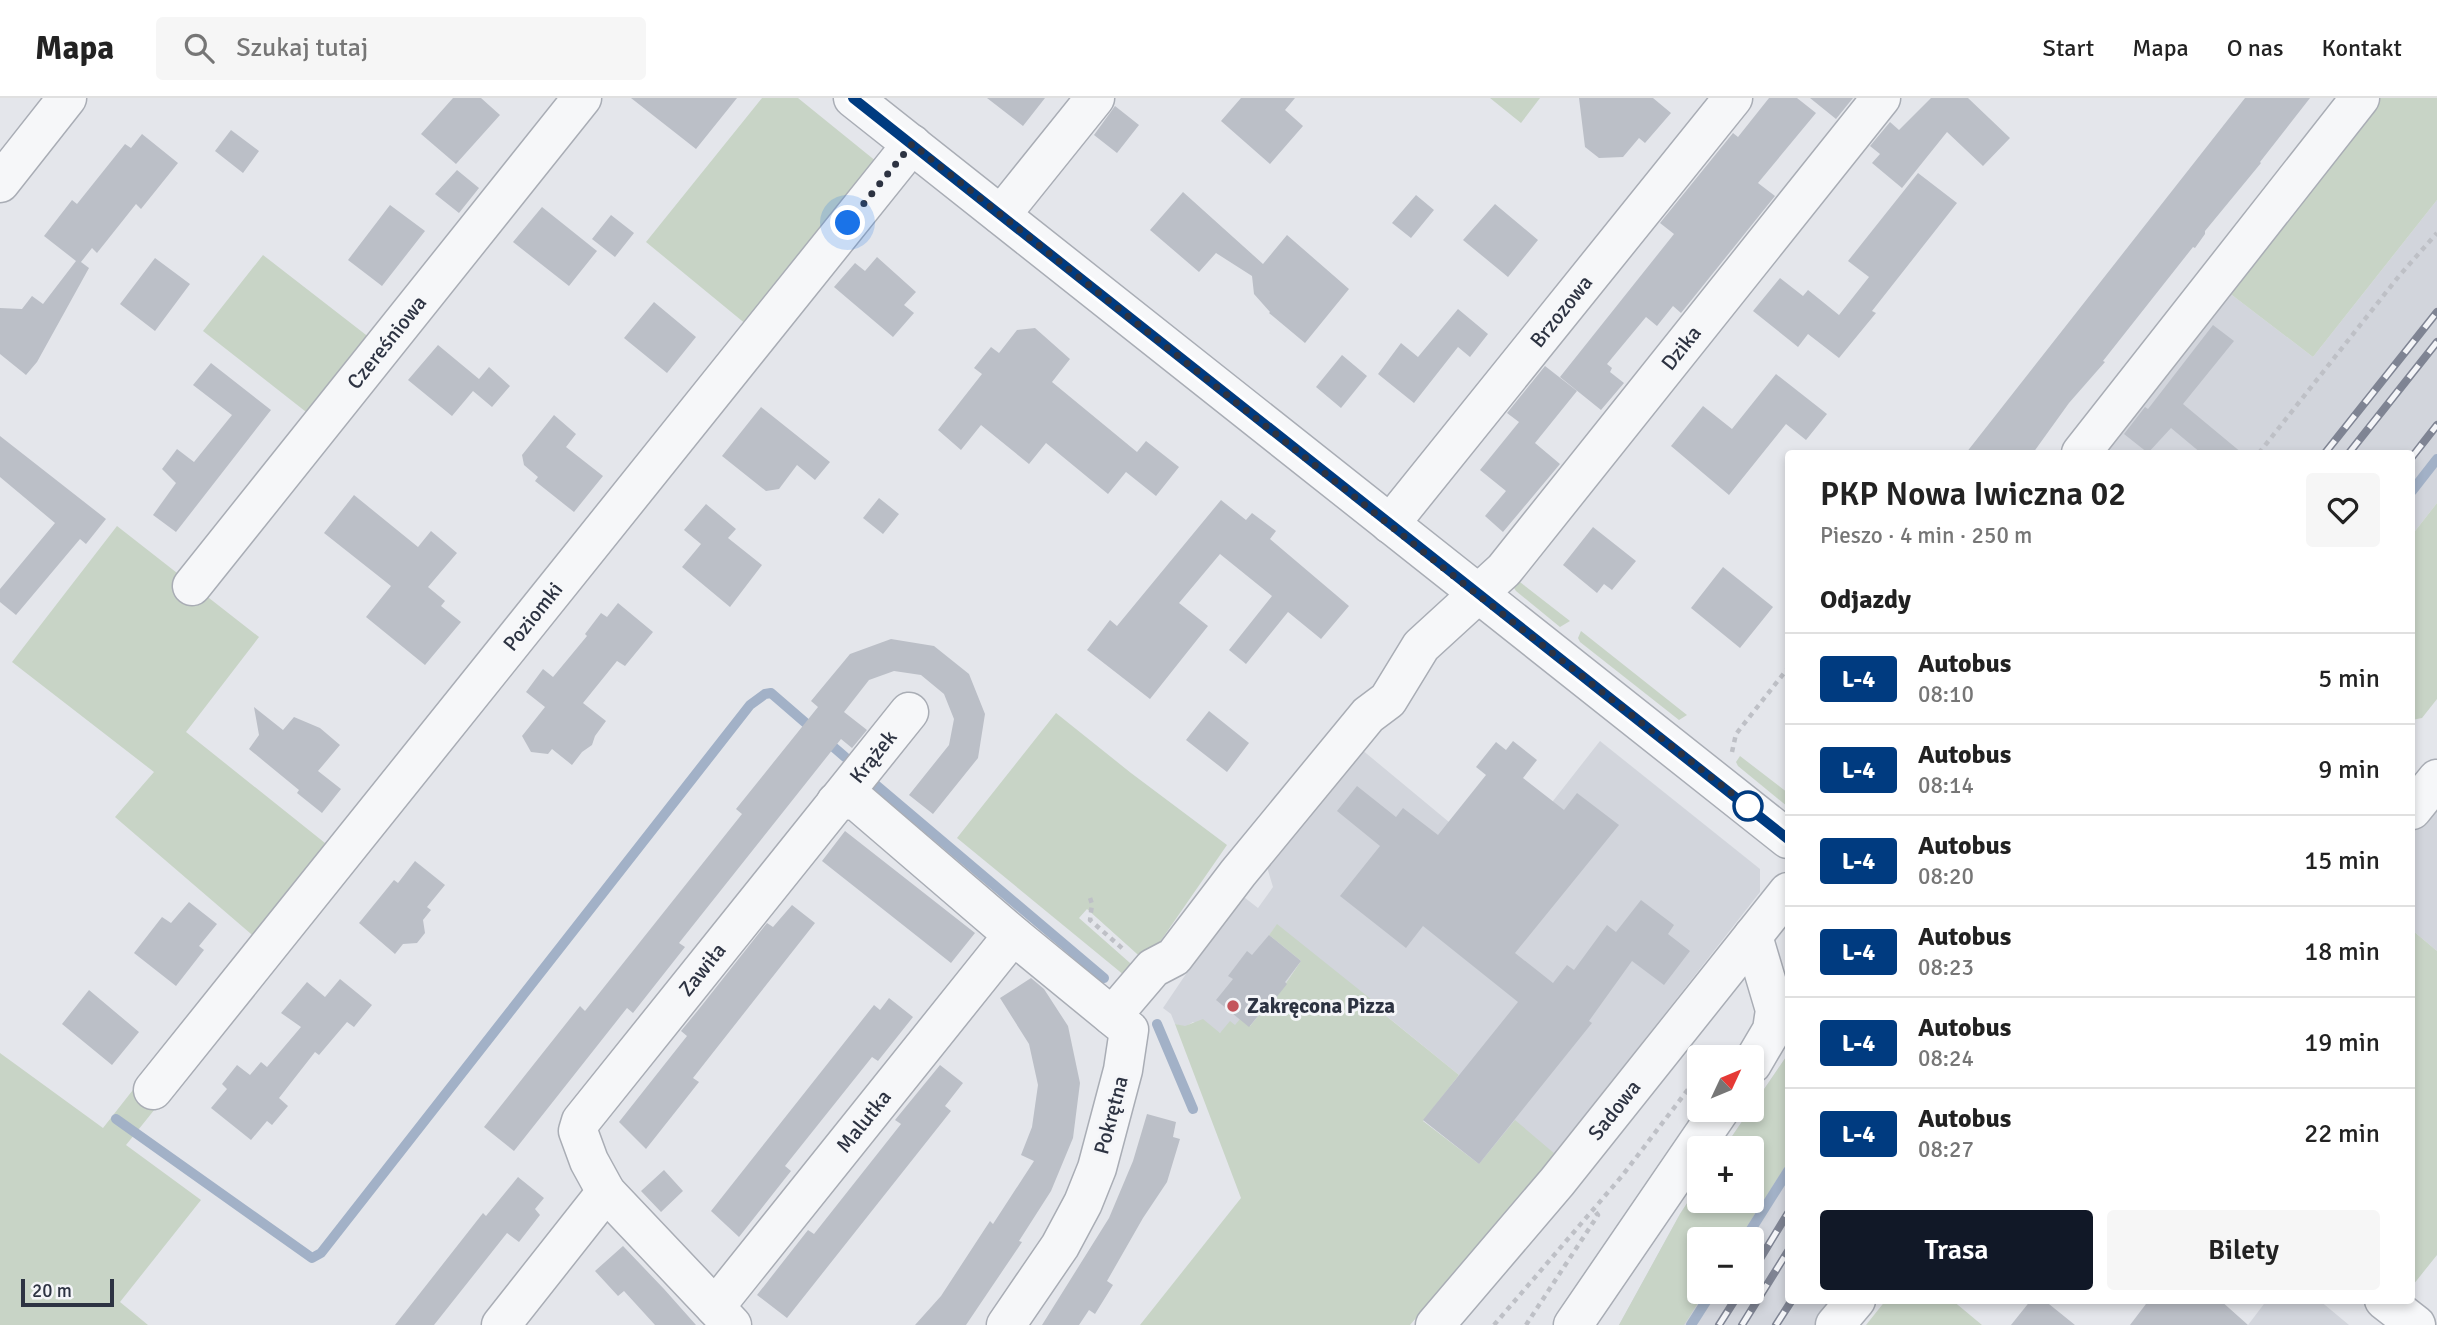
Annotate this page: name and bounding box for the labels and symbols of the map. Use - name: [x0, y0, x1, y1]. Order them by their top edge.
- your location: [830, 205, 865, 240]
- street label: Brzozowa: [1524, 270, 1598, 353]
- street label: Czereśniowa: [341, 290, 432, 394]
- street label: Dzika: [1656, 320, 1707, 375]
- street label: Poziomki: [497, 577, 568, 656]
- street label: Krążek: [844, 724, 903, 789]
- unlabelled marker: [1733, 791, 1763, 821]
- street label: Zawiła: [673, 938, 732, 1001]
- place label: Zakręcona Pizza: [1247, 993, 1395, 1019]
- marker: Zakręcona Pizza: [1225, 998, 1241, 1014]
- north arrow: [1687, 1045, 1764, 1122]
- street label: Pokrętna: [1088, 1073, 1134, 1157]
- street label: Sadowa: [1582, 1075, 1646, 1145]
- street label: Malutka: [831, 1084, 897, 1158]
- scale bar: [21, 1276, 114, 1308]

